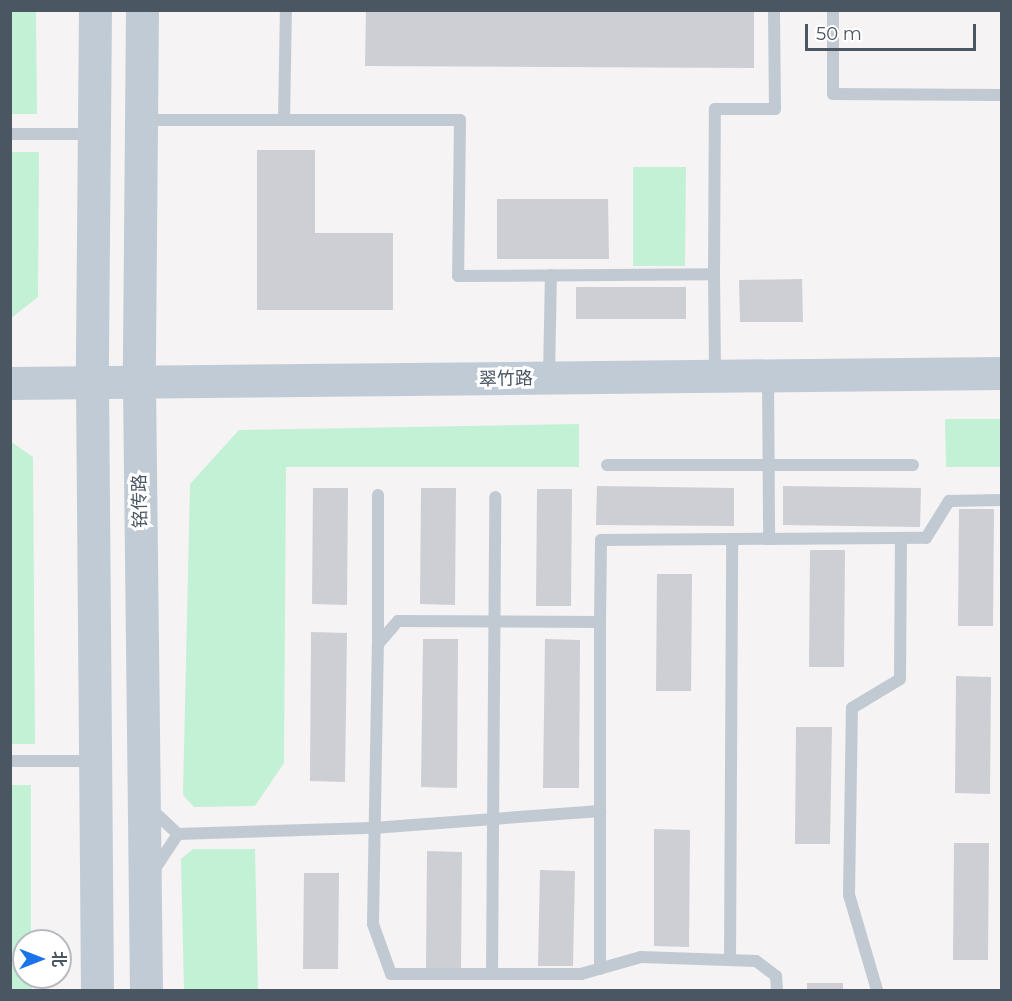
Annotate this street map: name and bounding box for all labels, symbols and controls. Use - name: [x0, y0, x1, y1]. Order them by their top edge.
- scale bar: [808, 12, 979, 50]
- text: 50 m: [816, 23, 862, 45]
- street label: 翠竹路: [479, 368, 533, 390]
- street label: 铭传路: [129, 474, 151, 528]
- north arrow: [12, 929, 72, 989]
- text: 北: [49, 951, 68, 967]

